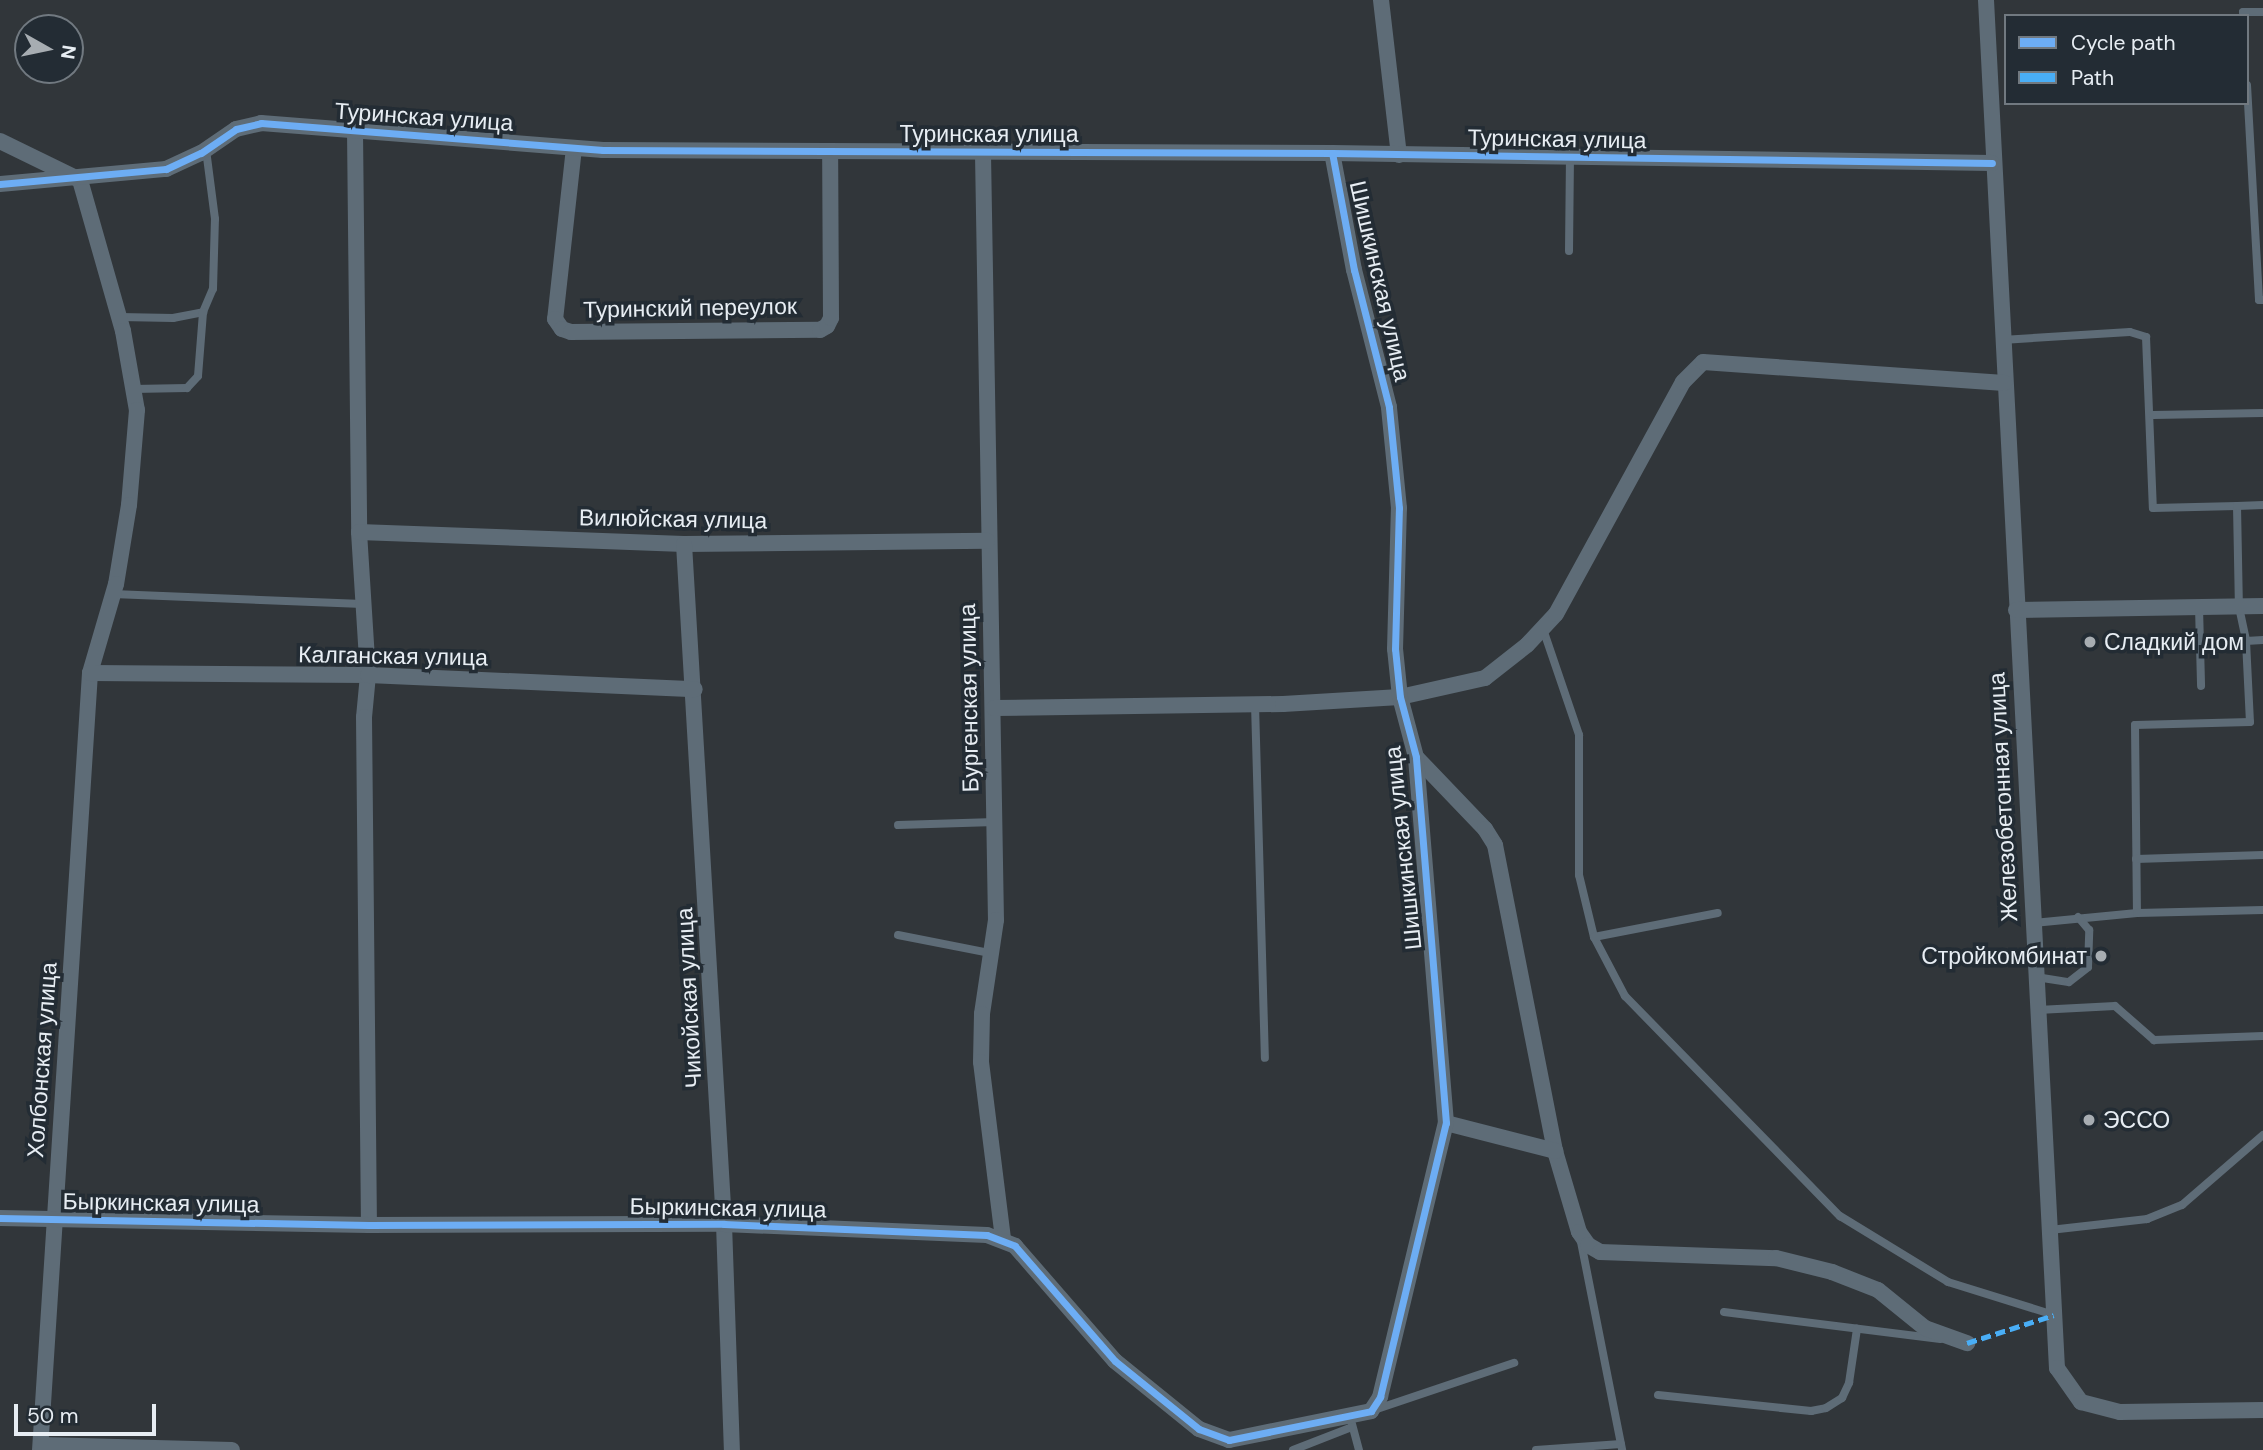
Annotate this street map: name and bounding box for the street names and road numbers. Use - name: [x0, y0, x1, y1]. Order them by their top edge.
- street label: Туринская улица: [334, 97, 514, 137]
- street label: Туринская улица: [900, 120, 1078, 148]
- street label: Туринская улица: [1467, 124, 1647, 154]
- street label: Шишкинская улица: [1344, 178, 1416, 384]
- street label: Туринский переулок: [583, 292, 797, 324]
- street label: Вилюйская улица: [579, 504, 767, 534]
- street label: Бургенская улица: [954, 603, 984, 793]
- street label: Калганская улица: [298, 641, 488, 671]
- street label: Железобетонная улица: [1983, 672, 2023, 922]
- street label: Шишкинская улица: [1379, 745, 1427, 951]
- street label: Чикойская улица: [670, 907, 708, 1089]
- street label: Холбонская улица: [21, 961, 63, 1159]
- street label: Быркинская улица: [62, 1187, 260, 1219]
- street label: Быркинская улица: [629, 1192, 827, 1224]

